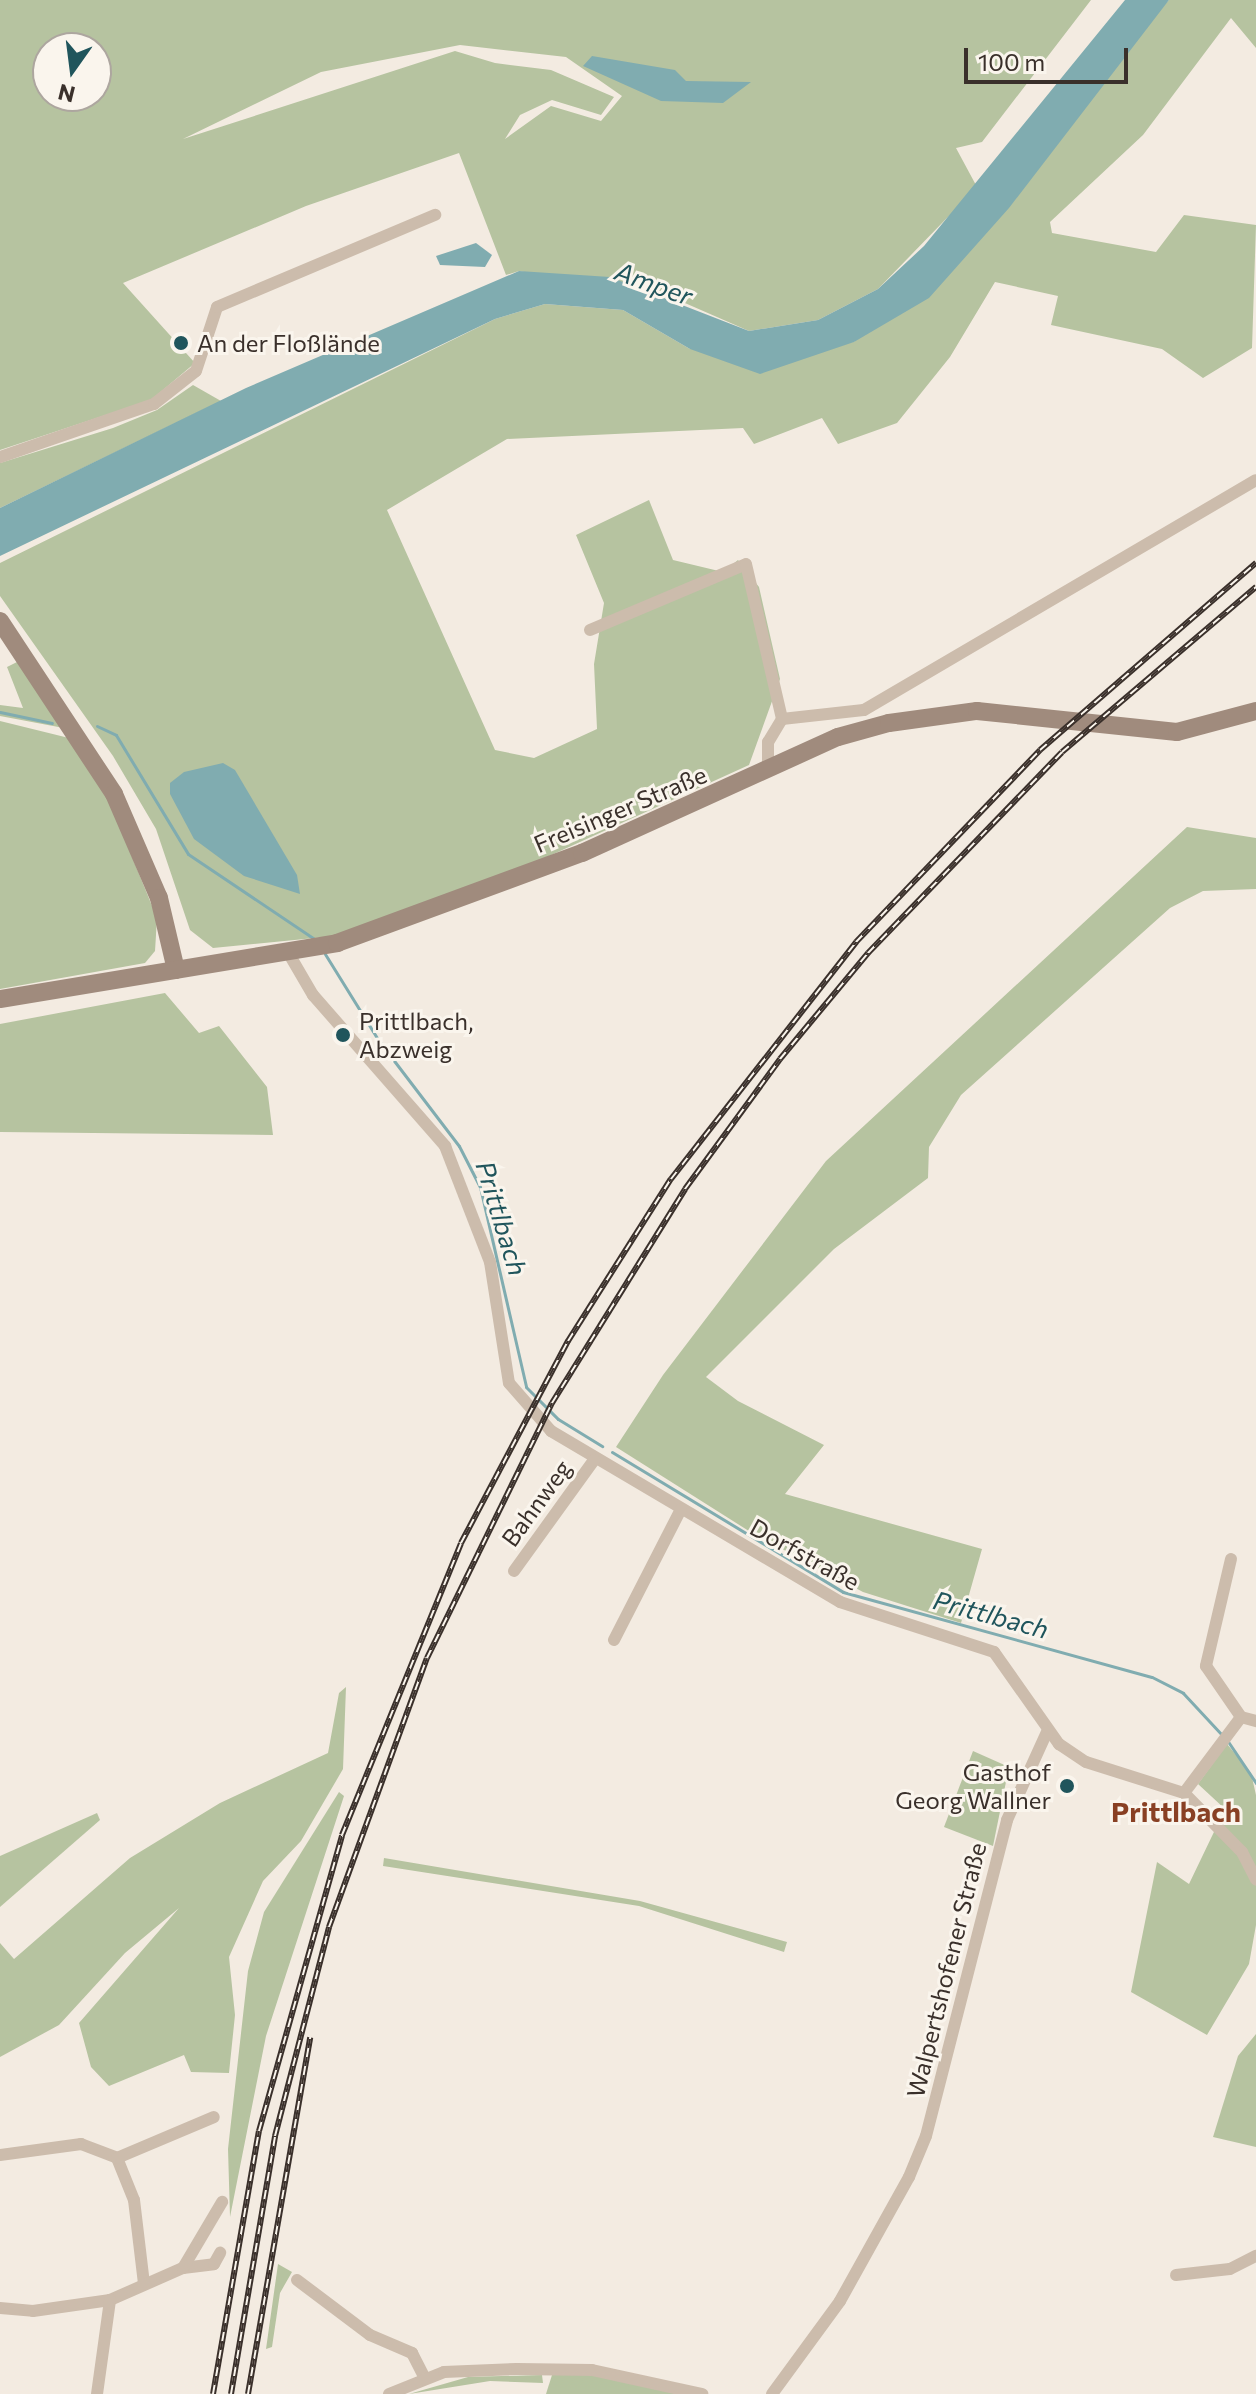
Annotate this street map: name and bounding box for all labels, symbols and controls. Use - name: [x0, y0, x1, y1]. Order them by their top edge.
- north arrow: [32, 32, 112, 112]
- scale bar: [968, 32, 1132, 82]
- text: 100 m: [978, 47, 1045, 76]
- text: N: [55, 79, 78, 109]
- water label: Amper: [611, 255, 697, 311]
- place label: An der Floßlände: [197, 329, 380, 357]
- marker: An der Floßlände: [172, 334, 190, 352]
- street label: Freisinger Straße: [529, 760, 711, 858]
- place label: Prittlbach, Abzweig: [359, 1007, 473, 1063]
- marker: Prittlbach, Abzweig: [334, 1026, 352, 1044]
- water label: Prittlbach: [470, 1157, 534, 1279]
- street label: Bahnweg: [495, 1454, 577, 1552]
- street label: Dorfstraße: [745, 1512, 865, 1596]
- water label: Prittlbach: [930, 1584, 1052, 1644]
- place label: Gasthof Georg Wallner: [895, 1758, 1051, 1814]
- marker: Gasthof Georg Wallner: [1058, 1777, 1076, 1795]
- district label: Prittlbach: [1111, 1794, 1241, 1828]
- street label: Walpertshofener Straße: [900, 1839, 992, 2101]

